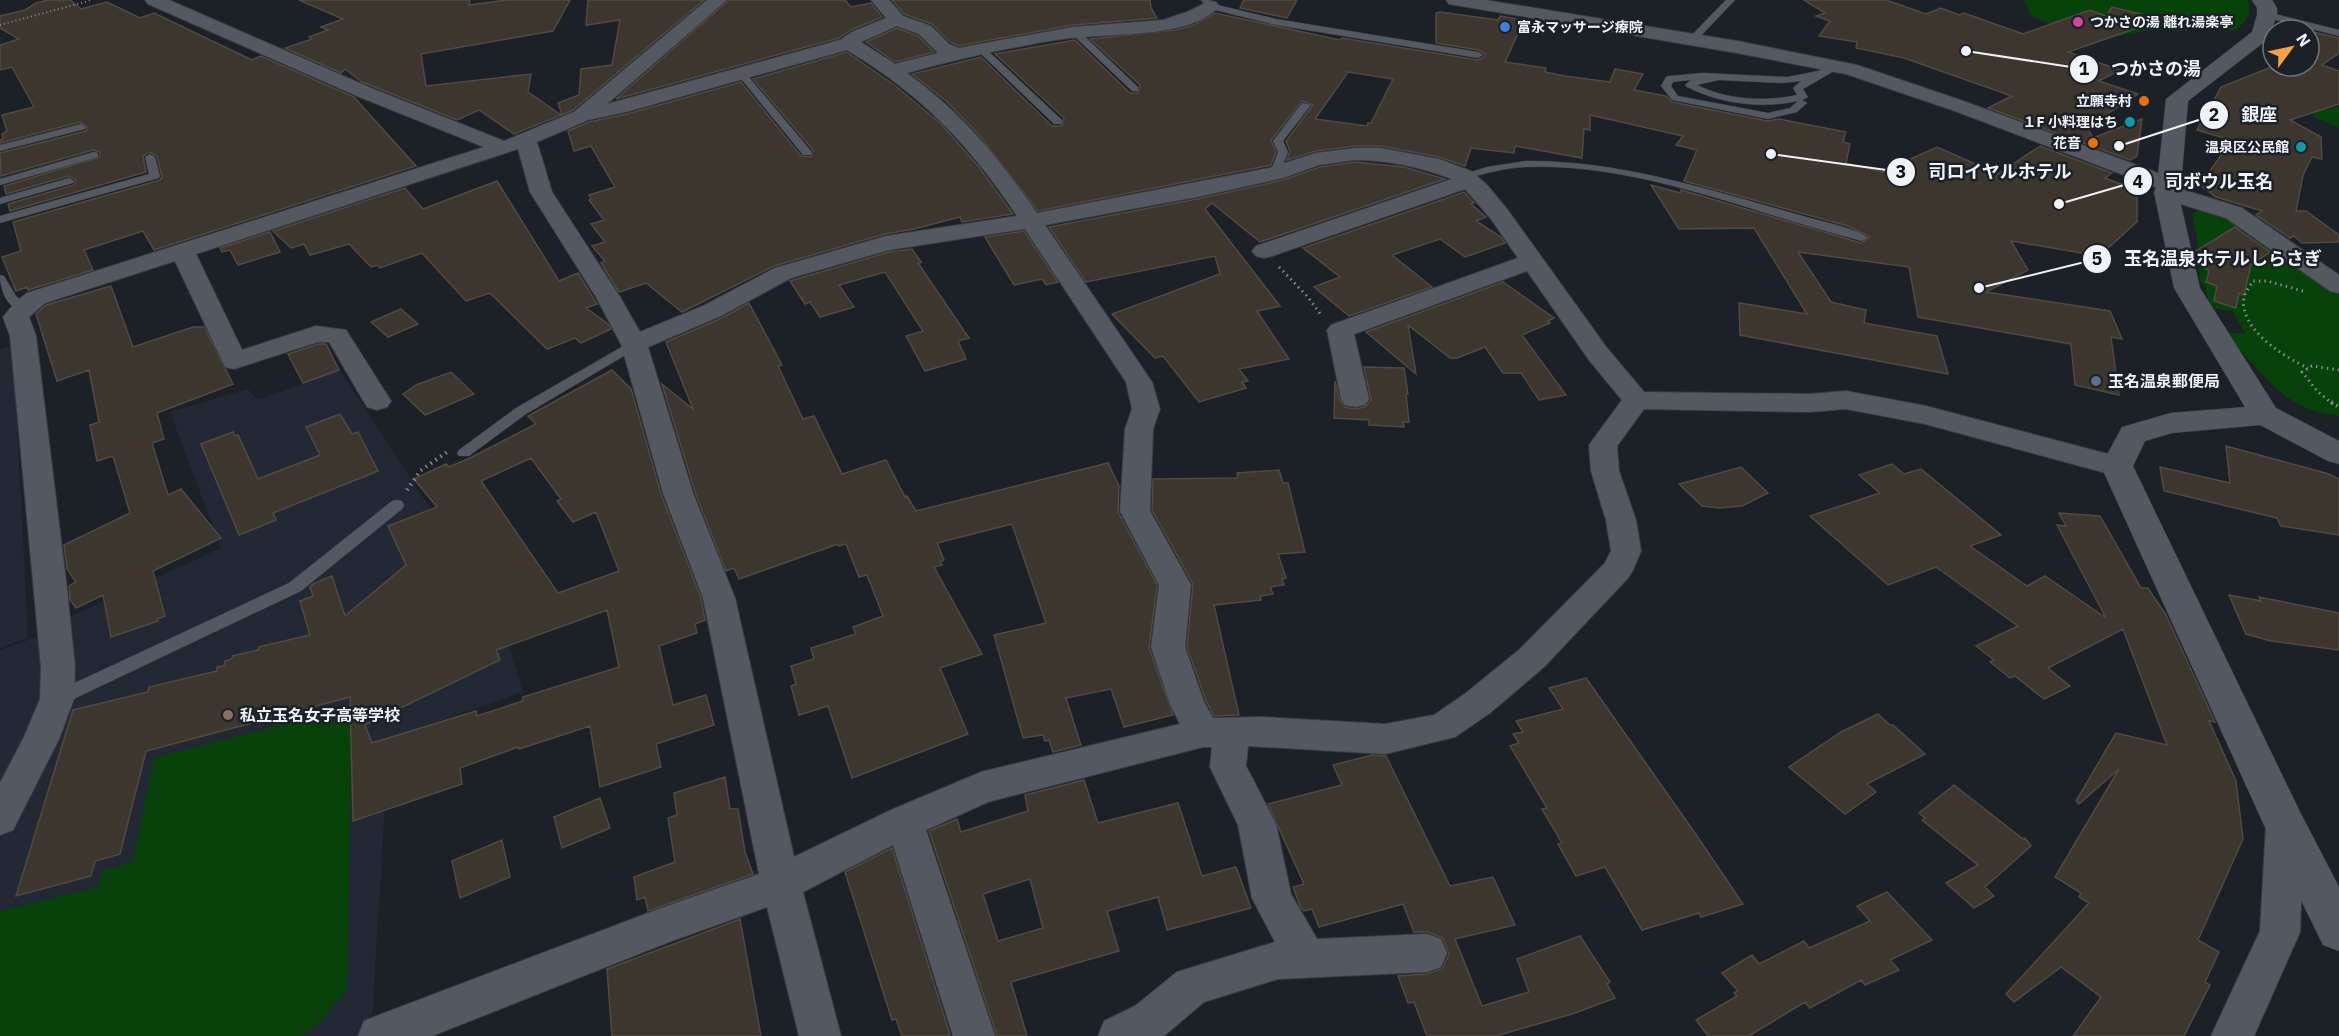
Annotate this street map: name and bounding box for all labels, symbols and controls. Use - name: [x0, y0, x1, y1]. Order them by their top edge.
- place label: つかさの湯 離れ湯楽亭: [2090, 13, 2233, 31]
- marker: つかさの湯 離れ湯楽亭: [2071, 15, 2085, 29]
- place label: 富永マッサージ療院: [1517, 18, 1643, 36]
- north arrow: [2261, 18, 2321, 78]
- marker: 富永マッサージ療院: [1498, 20, 1512, 34]
- text: N: [2292, 30, 2315, 50]
- callout: つかさの湯: [2069, 51, 2213, 87]
- text: 1: [2079, 57, 2090, 80]
- text: つかさの湯: [2111, 57, 2201, 80]
- place label: 立願寺村: [2076, 92, 2132, 110]
- marker: 立願寺村: [2137, 94, 2151, 108]
- callout: 銀座: [2199, 97, 2289, 133]
- text: 2: [2209, 103, 2219, 126]
- text: 銀座: [2241, 103, 2277, 126]
- place label: １F 小料理はち: [2023, 113, 2118, 131]
- marker: １F 小料理はち: [2123, 115, 2137, 129]
- place label: 花音: [2053, 134, 2081, 152]
- marker: 花音: [2086, 136, 2100, 150]
- place label: 温泉区公民館: [2205, 138, 2289, 156]
- marker: 温泉区公民館: [2294, 140, 2308, 154]
- callout: 司ロイヤルホテル: [1886, 154, 2084, 190]
- text: 3: [1896, 160, 1906, 183]
- text: 司ロイヤルホテル: [1928, 160, 2072, 183]
- callout: 司ボウル玉名: [2123, 163, 2285, 199]
- text: 4: [2133, 170, 2144, 193]
- text: 司ボウル玉名: [2165, 170, 2273, 193]
- callout: 玉名温泉ホテルしらさぎ: [2082, 241, 2334, 277]
- text: 5: [2092, 247, 2103, 270]
- text: 玉名温泉ホテルしらさぎ: [2124, 247, 2322, 270]
- place label: 玉名温泉郵便局: [2108, 371, 2220, 391]
- marker: 玉名温泉郵便局: [2089, 374, 2103, 388]
- place label: 私立玉名女子高等学校: [240, 705, 400, 725]
- marker: 私立玉名女子高等学校: [221, 708, 235, 722]

